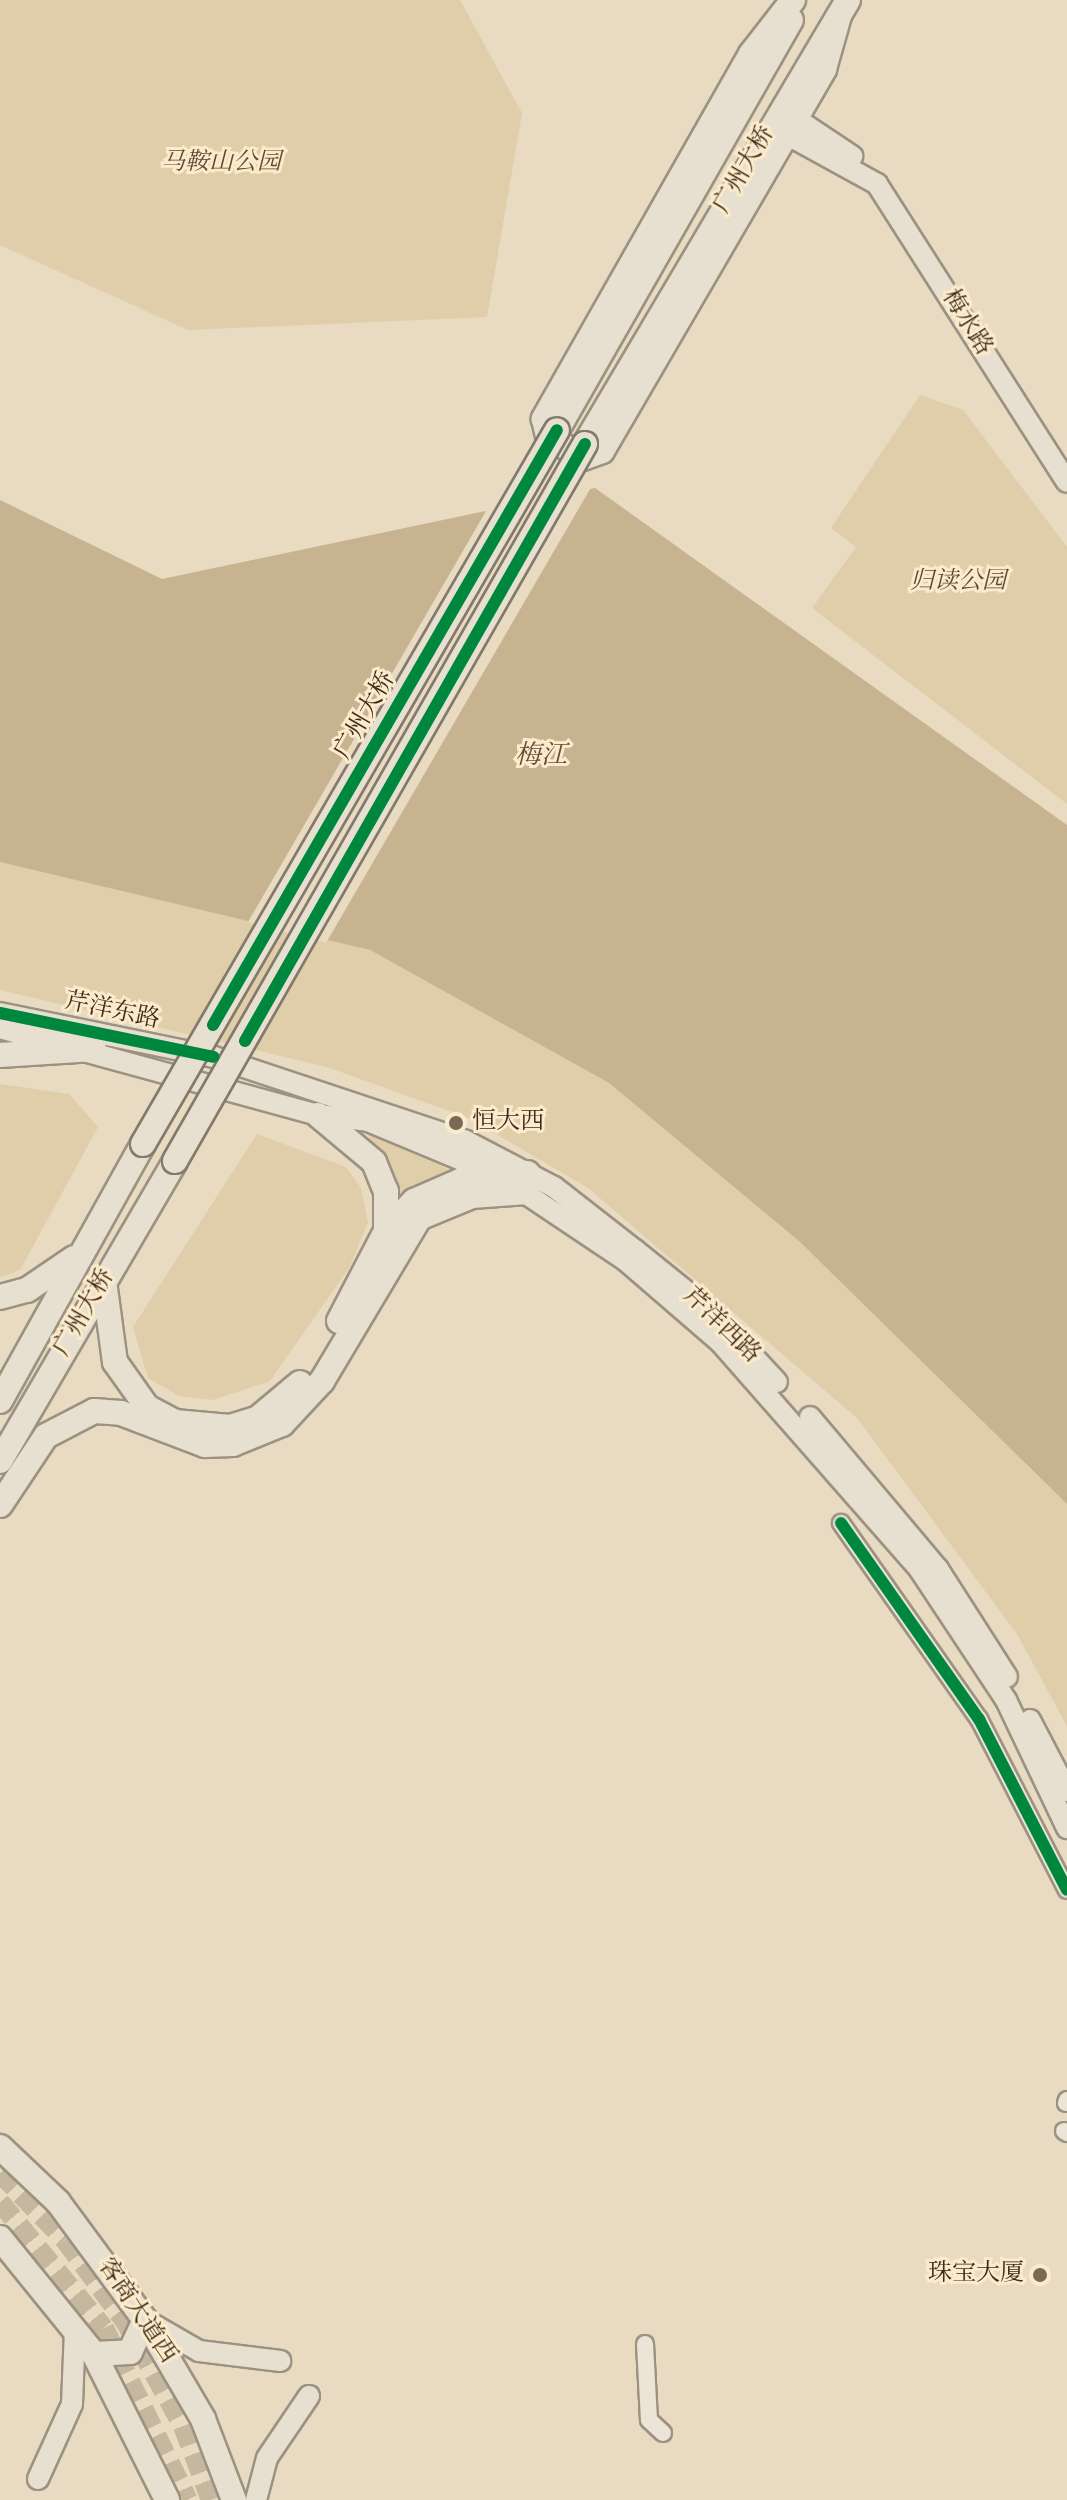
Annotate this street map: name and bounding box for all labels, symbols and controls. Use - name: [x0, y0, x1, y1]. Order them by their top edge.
- street label: 广州大桥: [709, 121, 781, 219]
- park label: 马鞍山公园: [161, 150, 281, 178]
- street label: 梅水路: [935, 285, 997, 361]
- park label: 归读公园: [910, 569, 1006, 597]
- street label: 广州大桥: [330, 667, 402, 765]
- water label: 梅江: [515, 741, 567, 773]
- street label: 芹洋东路: [62, 988, 162, 1036]
- place label: 恒大西: [472, 1109, 544, 1137]
- marker: 恒大西: [447, 1114, 465, 1132]
- street label: 广州大桥: [49, 1264, 121, 1362]
- street label: 芹洋西路: [676, 1282, 766, 1370]
- street label: 客商大道西: [91, 2253, 181, 2369]
- place label: 珠宝大厦: [928, 2261, 1024, 2289]
- marker: 珠宝大厦: [1031, 2266, 1049, 2284]

